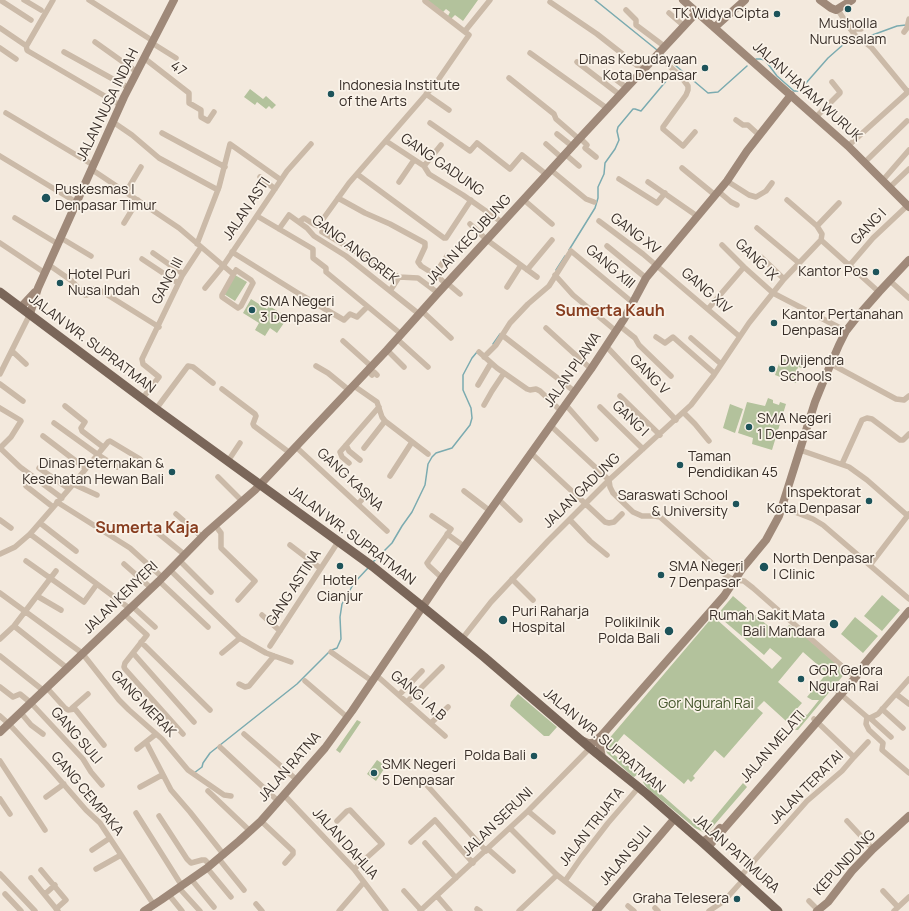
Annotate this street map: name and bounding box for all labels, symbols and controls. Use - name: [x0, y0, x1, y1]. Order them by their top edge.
- marker: Musholla Nurussalam: [843, 4, 853, 14]
- place label: TK Widya Cipta: [673, 6, 769, 22]
- marker: TK Widya Cipta: [772, 9, 782, 19]
- place label: Musholla Nurussalam: [810, 16, 886, 48]
- street label: JALAN HAYAM WURUK: [749, 39, 865, 145]
- street label: JALAN NUSA INDAH: [73, 46, 143, 164]
- place label: Dinas Kebudayaan Kota Denpasar: [579, 52, 697, 84]
- street label: 47: [167, 58, 189, 80]
- marker: Dinas Kebudayaan Kota Denpasar: [700, 63, 710, 73]
- place label: Indonesia Institute of the Arts: [339, 78, 460, 110]
- marker: Indonesia Institute of the Arts: [326, 89, 336, 99]
- street label: GANG GADUNG: [397, 130, 487, 200]
- street label: JALAN ASTI: [220, 174, 274, 244]
- place label: Puskesmas I Denpasar Timur: [55, 182, 157, 214]
- street label: JALAN KECUBUNG: [423, 191, 515, 289]
- marker: Puskesmas I Denpasar Timur: [40, 192, 52, 204]
- street label: GANG I: [848, 205, 890, 249]
- street label: GANG XV: [607, 210, 663, 258]
- street label: GANG ANGGREK: [308, 212, 402, 288]
- street label: GANG IX: [731, 236, 781, 284]
- street label: GANG XIII: [582, 242, 638, 292]
- street label: GANG III: [149, 255, 187, 307]
- place label: Kantor Pos: [798, 264, 868, 280]
- street label: GANG XIV: [678, 265, 734, 317]
- place label: Hotel Puri Nusa Indah: [68, 267, 140, 300]
- marker: Kantor Pos: [871, 267, 881, 277]
- marker: Hotel Puri Nusa Indah: [55, 278, 65, 288]
- street label: JALAN WR. SUPRATMAN: [25, 291, 159, 397]
- place label: SMA Negeri 3 Denpasar: [260, 294, 335, 326]
- district label: Sumerta Kauh: [555, 302, 665, 322]
- marker: SMA Negeri 3 Denpasar: [247, 305, 257, 315]
- place label: Kantor Pertanahan Denpasar: [782, 307, 903, 340]
- marker: Kantor Pertanahan Denpasar: [769, 318, 779, 328]
- street label: JALAN PLAWA: [541, 329, 605, 411]
- street label: GANG V: [626, 351, 672, 399]
- place label: Dwijendra Schools: [780, 353, 844, 386]
- marker: Dwijendra Schools: [767, 364, 777, 374]
- street label: GANG I: [608, 398, 652, 440]
- place label: SMA Negeri 1 Denpasar: [757, 411, 832, 444]
- marker: SMA Negeri 1 Denpasar: [744, 422, 754, 432]
- street label: GANG KASNA: [313, 445, 387, 515]
- place label: Taman Pendidikan 45: [688, 449, 778, 482]
- street label: JALAN GADUNG: [540, 450, 624, 532]
- place label: Dinas Peternakan & Kesehatan Hewan Bali: [22, 456, 164, 488]
- marker: Taman Pendidikan 45: [675, 460, 685, 470]
- marker: Dinas Peternakan & Kesehatan Hewan Bali: [167, 467, 177, 477]
- street label: JALAN WR. SUPRATMAN: [285, 483, 419, 589]
- place label: Inspektorat Kota Denpasar: [767, 485, 861, 518]
- place label: Saraswati School & University: [618, 488, 728, 520]
- marker: Inspektorat Kota Denpasar: [864, 496, 874, 506]
- marker: Saraswati School & University: [731, 499, 741, 509]
- district label: Sumerta Kaja: [95, 519, 199, 539]
- street label: GANG ASTINA: [263, 547, 325, 629]
- place label: North Denpasar I Clinic: [773, 551, 875, 584]
- street label: JALAN KENYERI: [80, 558, 162, 638]
- place label: SMA Negeri 7 Denpasar: [669, 559, 744, 592]
- marker: Hotel Cianjur: [335, 561, 345, 571]
- marker: North Denpasar I Clinic: [758, 561, 770, 573]
- marker: SMA Negeri 7 Denpasar: [656, 570, 666, 580]
- place label: Hotel Cianjur: [317, 573, 363, 606]
- place label: Puri Raharja Hospital: [512, 604, 589, 636]
- place label: Rumah Sakit Mata Bali Mandara: [709, 608, 825, 640]
- marker: Puri Raharja Hospital: [497, 614, 509, 626]
- place label: Polikilnik Polda Bali: [598, 615, 660, 648]
- marker: Rumah Sakit Mata Bali Mandara: [828, 618, 840, 630]
- marker: Polikilnik Polda Bali: [663, 625, 675, 637]
- place label: GOR Gelora Ngurah Rai: [809, 663, 883, 696]
- street label: GANG MERAK: [107, 667, 179, 741]
- street label: GANG I A,B: [387, 667, 449, 725]
- marker: GOR Gelora Ngurah Rai: [796, 674, 806, 684]
- street label: JALAN WR. SUPRATMAN: [540, 685, 668, 797]
- park label: Gor Ngurah Rai: [658, 696, 754, 712]
- street label: GANG SULI: [47, 704, 105, 768]
- street label: JALAN MELATI: [737, 708, 809, 786]
- street label: JALAN RATNA: [255, 729, 325, 805]
- place label: Polda Bali: [464, 748, 526, 764]
- street label: JALAN TERATAI: [767, 748, 847, 828]
- street label: GANG CEMPAKA: [47, 749, 127, 839]
- marker: Polda Bali: [529, 751, 539, 761]
- place label: SMK Negeri 5 Denpasar: [382, 757, 456, 790]
- marker: SMK Negeri 5 Denpasar: [369, 768, 379, 778]
- street label: JALAN SERUNI: [459, 784, 537, 860]
- street label: JALAN TRIJATA: [556, 784, 628, 870]
- street label: JALAN DAHLIA: [309, 805, 381, 883]
- street label: JALAN PATIMURA: [689, 811, 783, 897]
- street label: JALAN SULI: [596, 823, 656, 889]
- street label: KEPUNDUNG: [811, 827, 879, 899]
- place label: Graha Telesera: [633, 891, 729, 907]
- marker: Graha Telesera: [732, 894, 742, 904]

